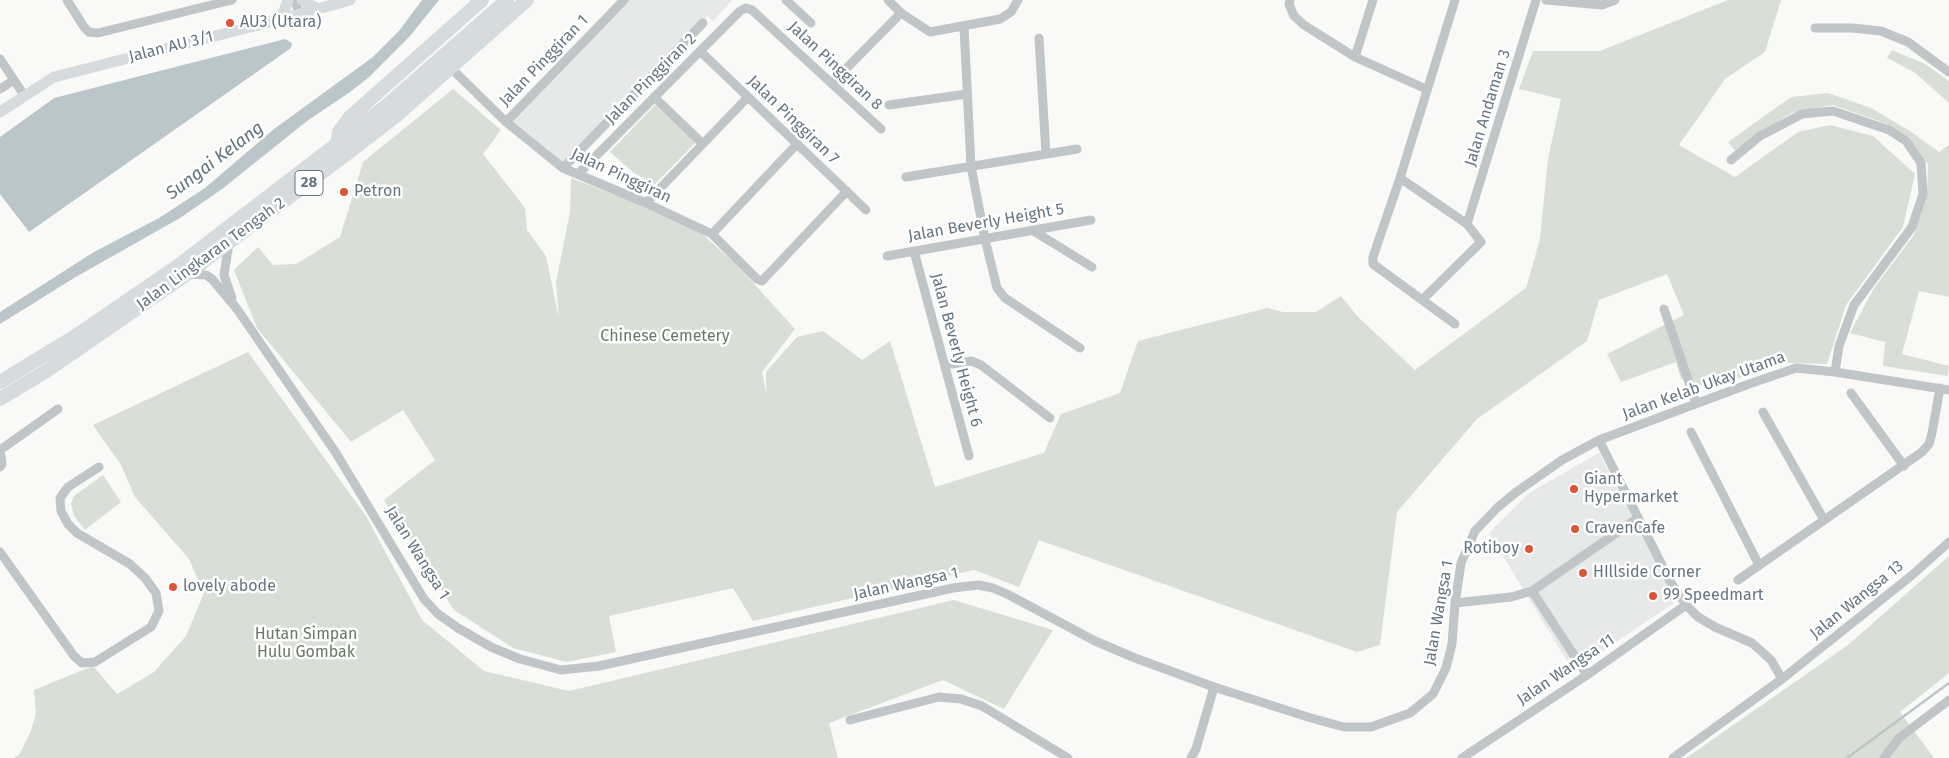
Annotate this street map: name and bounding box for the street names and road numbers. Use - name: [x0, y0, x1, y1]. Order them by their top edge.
- street label: Jalan Pinggiran 1: [496, 11, 592, 111]
- street label: Jalan Pinggiran 8: [784, 18, 886, 114]
- street label: Jalan AU 3/1: [127, 27, 215, 67]
- street label: Jalan Pinggiran 2: [602, 30, 700, 128]
- street label: Jalan Andaman 3: [1461, 47, 1515, 169]
- street label: Jalan Pinggiran 7: [743, 72, 843, 168]
- street label: Jalan Pinggiran: [568, 144, 674, 208]
- road number: 28: [295, 170, 323, 196]
- street label: Jalan Lingkaran Tengah 2: [133, 194, 289, 314]
- street label: Jalan Beverly Height 5: [907, 200, 1065, 246]
- street label: Jalan Beverly Height 6: [926, 271, 986, 429]
- street label: Jalan Kelab Ukay Utama: [1620, 348, 1788, 424]
- street label: Jalan Wangsa 1: [381, 503, 453, 603]
- street label: Jalan Wangsa 13: [1806, 556, 1908, 644]
- street label: Jalan Wangsa 1: [1420, 559, 1458, 667]
- street label: Jalan Wangsa 1: [852, 564, 960, 604]
- street label: Jalan Wangsa 11: [1514, 630, 1618, 710]

